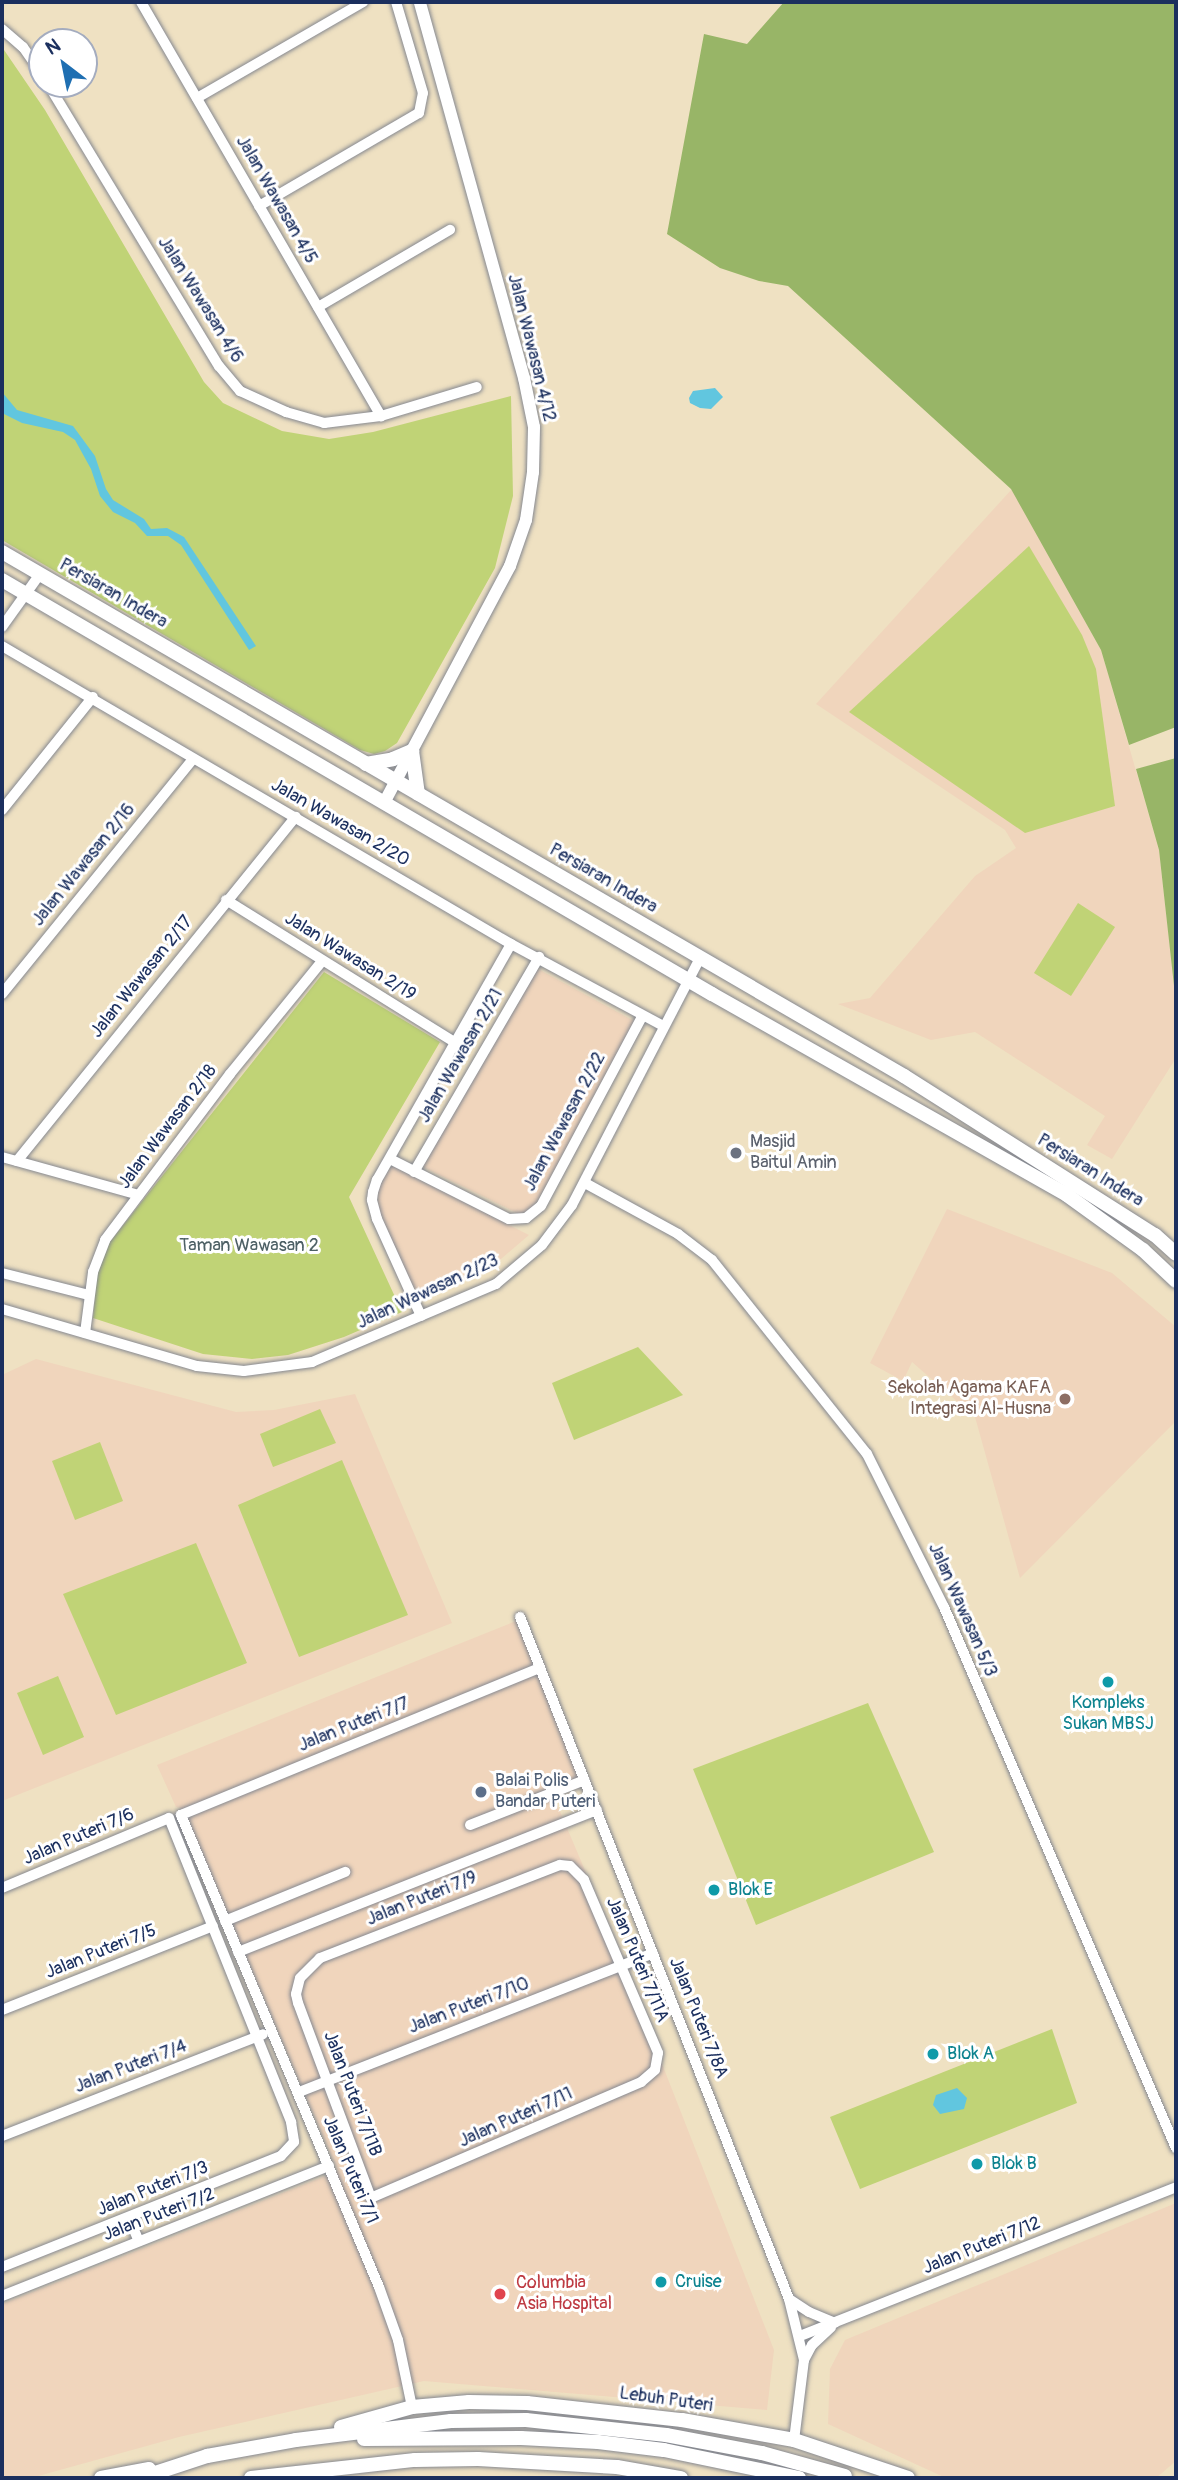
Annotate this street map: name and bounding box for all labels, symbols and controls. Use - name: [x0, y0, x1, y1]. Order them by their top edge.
- north arrow: [28, 28, 98, 98]
- text: N: [41, 33, 65, 60]
- street label: Jalan Wawasan 4/5: [231, 132, 321, 268]
- street label: Jalan Wawasan 4/6: [152, 233, 248, 367]
- street label: Jalan Wawasan 4/12: [502, 272, 560, 424]
- street label: Persiaran Indera: [55, 554, 171, 634]
- street label: Jalan Wawasan 2/20: [267, 775, 413, 871]
- street label: Jalan Wawasan 2/16: [28, 799, 140, 931]
- street label: Persiaran Indera: [545, 839, 661, 919]
- street label: Jalan Wawasan 2/19: [281, 908, 419, 1006]
- street label: Jalan Wawasan 2/17: [86, 912, 198, 1042]
- street label: Jalan Wawasan 2/21: [414, 985, 508, 1127]
- street label: Jalan Wawasan 2/22: [519, 1049, 611, 1195]
- street label: Jalan Wawasan 2/18: [114, 1061, 222, 1193]
- street label: Persiaran Indera: [1033, 1130, 1147, 1212]
- place label: Masjid Baitul Amin: [750, 1132, 837, 1174]
- marker: Masjid Baitul Amin: [728, 1145, 744, 1161]
- park label: Taman Wawasan 2: [179, 1235, 319, 1257]
- street label: Jalan Wawasan 2/23: [354, 1250, 502, 1334]
- place label: Sekolah Agama KAFA Integrasi Al-Husna: [887, 1378, 1051, 1420]
- marker: Sekolah Agama KAFA Integrasi Al-Husna: [1057, 1391, 1073, 1407]
- street label: Jalan Wawasan 5/3: [923, 1540, 1001, 1680]
- marker: Kompleks Sukan MBSJ: [1100, 1674, 1116, 1690]
- street label: Jalan Puteri 7/7: [296, 1693, 412, 1757]
- place label: Kompleks Sukan MBSJ: [1062, 1693, 1154, 1736]
- place label: Balai Polis Bandar Puteri: [495, 1771, 595, 1814]
- marker: Balai Polis Bandar Puteri: [473, 1784, 489, 1800]
- street label: Jalan Puteri 7/6: [20, 1804, 138, 1870]
- street label: Jalan Puteri 7/9: [364, 1867, 480, 1931]
- place label: Blok E: [728, 1879, 773, 1901]
- marker: Blok E: [706, 1882, 722, 1898]
- street label: Jalan Puteri 7/11A: [601, 1894, 673, 2026]
- street label: Jalan Puteri 7/5: [42, 1920, 160, 1984]
- street label: Jalan Puteri 7/8A: [664, 1954, 732, 2082]
- street label: Jalan Puteri 7/10: [406, 1973, 532, 2039]
- street label: Jalan Puteri 7/11B: [318, 2028, 386, 2160]
- street label: Jalan Puteri 7/4: [72, 2036, 190, 2098]
- place label: Blok A: [947, 2043, 994, 2065]
- marker: Blok A: [925, 2046, 941, 2062]
- street label: Jalan Puteri 7/11: [456, 2083, 576, 2153]
- street label: Jalan Puteri 7/1: [318, 2113, 382, 2227]
- place label: Blok B: [991, 2153, 1037, 2175]
- marker: Blok B: [969, 2156, 985, 2172]
- street label: Jalan Puteri 7/3: [94, 2157, 212, 2221]
- street label: Jalan Puteri 7/2: [100, 2184, 218, 2246]
- street label: Jalan Puteri 7/12: [920, 2213, 1044, 2279]
- place label: Cruise: [675, 2271, 722, 2293]
- place label: Columbia Asia Hospital: [516, 2273, 612, 2316]
- marker: Cruise: [653, 2274, 669, 2290]
- marker: Columbia Asia Hospital: [490, 2284, 510, 2304]
- street label: Lebuh Puteri: [618, 2383, 714, 2417]

